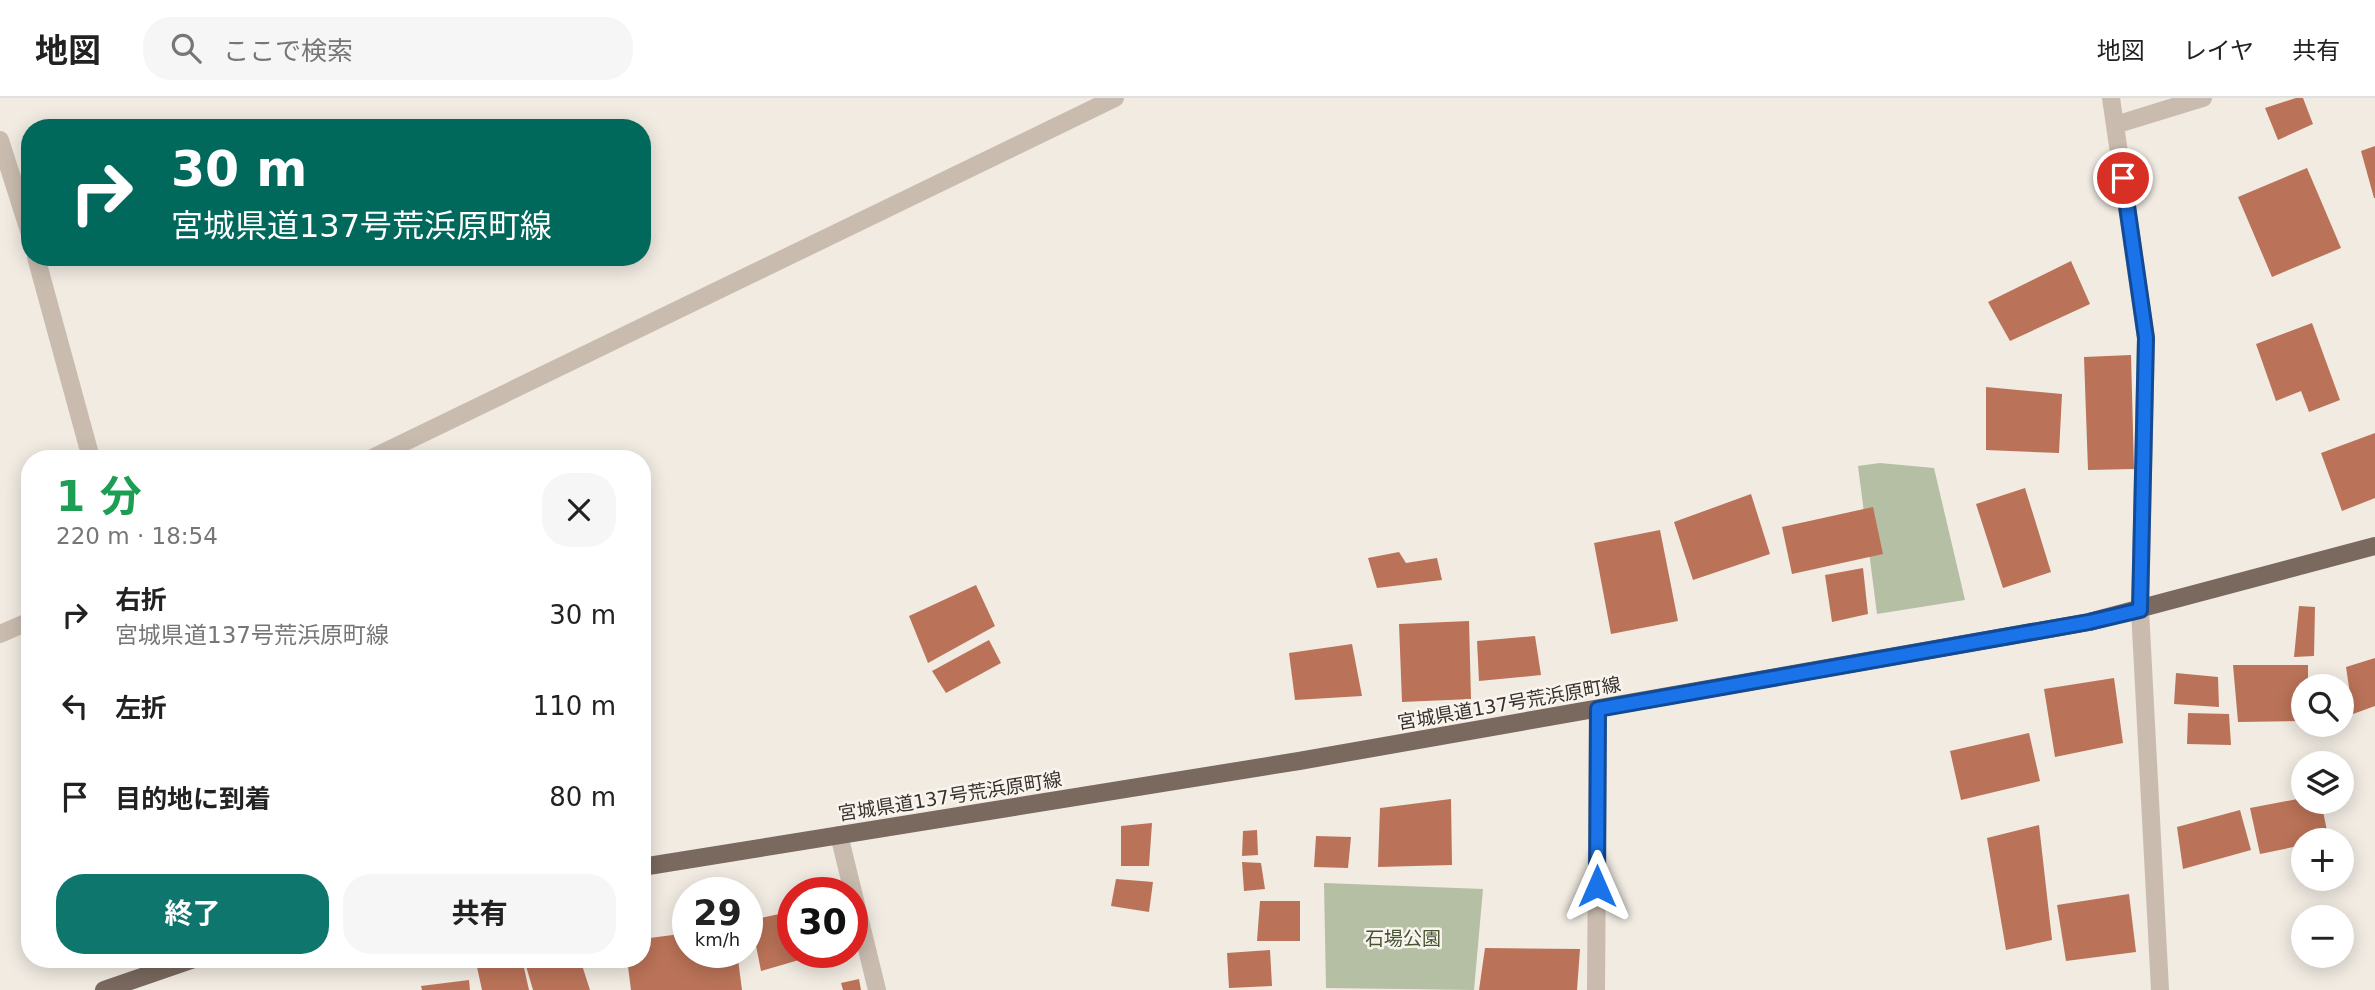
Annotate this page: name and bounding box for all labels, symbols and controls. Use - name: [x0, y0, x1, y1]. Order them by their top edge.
- search box: [143, 17, 633, 80]
- icon: search: [167, 29, 205, 67]
- text: 地図: [35, 31, 101, 70]
- text: ここで検索: [223, 36, 353, 66]
- text: 地図: [2097, 37, 2145, 65]
- text: レイヤ: [2183, 37, 2254, 65]
- text: 共有: [2292, 37, 2340, 65]
- text: 30 m: [171, 141, 307, 198]
- icon: right: [56, 147, 147, 238]
- pin: [2093, 148, 2153, 208]
- icon: arrive: [2104, 159, 2142, 197]
- text: 宮城県道137号荒浜原町線: [171, 207, 552, 245]
- text: 1 分: [56, 472, 142, 521]
- button: close: [542, 473, 616, 547]
- text: 220 m · 18:54: [56, 523, 218, 549]
- text: 右折: [115, 585, 167, 615]
- icon: right: [56, 596, 94, 634]
- text: 30 m: [549, 600, 616, 630]
- text: 宮城県道137号荒浜原町線: [115, 622, 389, 648]
- street label: 宮城県道137号荒浜原町線: [1396, 673, 1622, 733]
- map controls: [2291, 674, 2354, 968]
- button: search: [2291, 674, 2354, 737]
- icon: left: [56, 687, 94, 725]
- text: 110 m: [533, 691, 616, 721]
- text: 左折: [115, 693, 167, 723]
- button: layers: [2291, 751, 2354, 814]
- street label: 宮城県道137号荒浜原町線: [837, 767, 1063, 825]
- icon: arrive: [56, 778, 94, 816]
- text: 80 m: [549, 782, 616, 812]
- text: 目的地に到着: [115, 784, 271, 814]
- button: +: [2291, 828, 2354, 891]
- position arrow: [1560, 849, 1634, 923]
- button: 終了: [56, 874, 329, 954]
- button: 共有: [343, 874, 616, 954]
- speed limit sign: 30: [777, 877, 868, 968]
- text: 29: [693, 893, 742, 933]
- button: −: [2291, 905, 2354, 968]
- park label: 石場公園: [1365, 927, 1441, 949]
- text: km/h: [695, 929, 740, 950]

